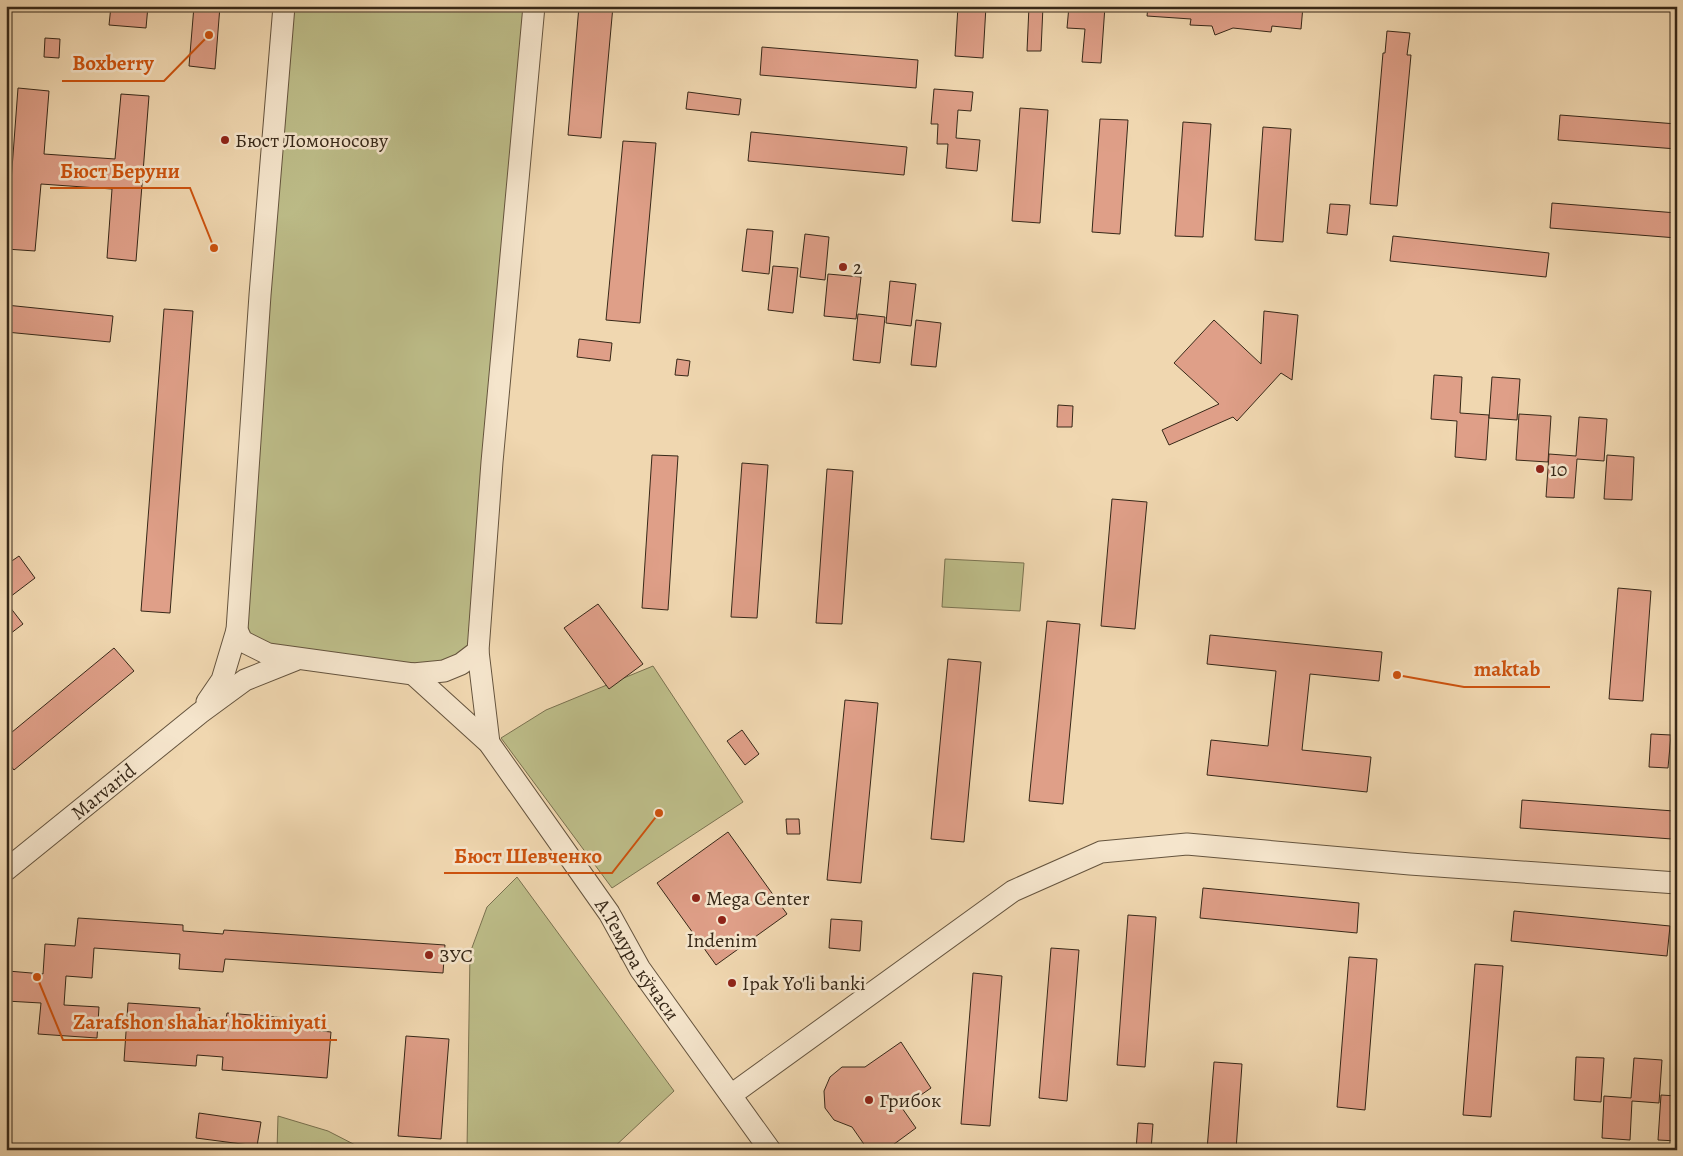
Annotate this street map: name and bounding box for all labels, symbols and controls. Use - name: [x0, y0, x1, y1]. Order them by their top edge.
- callout: Boxberry: [62, 45, 164, 81]
- text: Boxberry: [72, 49, 155, 77]
- place label: Бюст Ломоносову: [235, 127, 389, 154]
- marker: Бюст Ломоносову: [219, 134, 231, 146]
- callout: Бюст Беруни: [50, 152, 190, 188]
- text: Бюст Беруни: [60, 157, 180, 185]
- place label: 2: [853, 254, 863, 281]
- marker: 2: [837, 261, 849, 273]
- place label: 10: [1550, 456, 1568, 483]
- marker: 10: [1534, 463, 1546, 475]
- callout: maktab: [1464, 651, 1550, 687]
- text: maktab: [1474, 655, 1540, 683]
- street label: Marvarid: [65, 757, 142, 826]
- callout: Бюст Шевченко: [444, 837, 612, 873]
- text: Бюст Шевченко: [454, 842, 602, 870]
- place label: Mega Center: [706, 885, 810, 912]
- street label: А.Темура кўчаси: [588, 892, 686, 1026]
- marker: Mega Center: [690, 892, 702, 904]
- marker: Indenim: [716, 914, 728, 926]
- place label: Indenim: [687, 927, 758, 954]
- place label: ЗУС: [439, 942, 473, 969]
- marker: ЗУС: [423, 949, 435, 961]
- place label: Ipak Yo'li banki: [742, 970, 866, 997]
- marker: Ipak Yo'li banki: [726, 977, 738, 989]
- callout: Zarafshon shahar hokimiyati: [63, 1004, 337, 1040]
- text: Zarafshon shahar hokimiyati: [73, 1008, 327, 1036]
- place label: Грибок: [879, 1087, 941, 1114]
- marker: Грибок: [863, 1094, 875, 1106]

